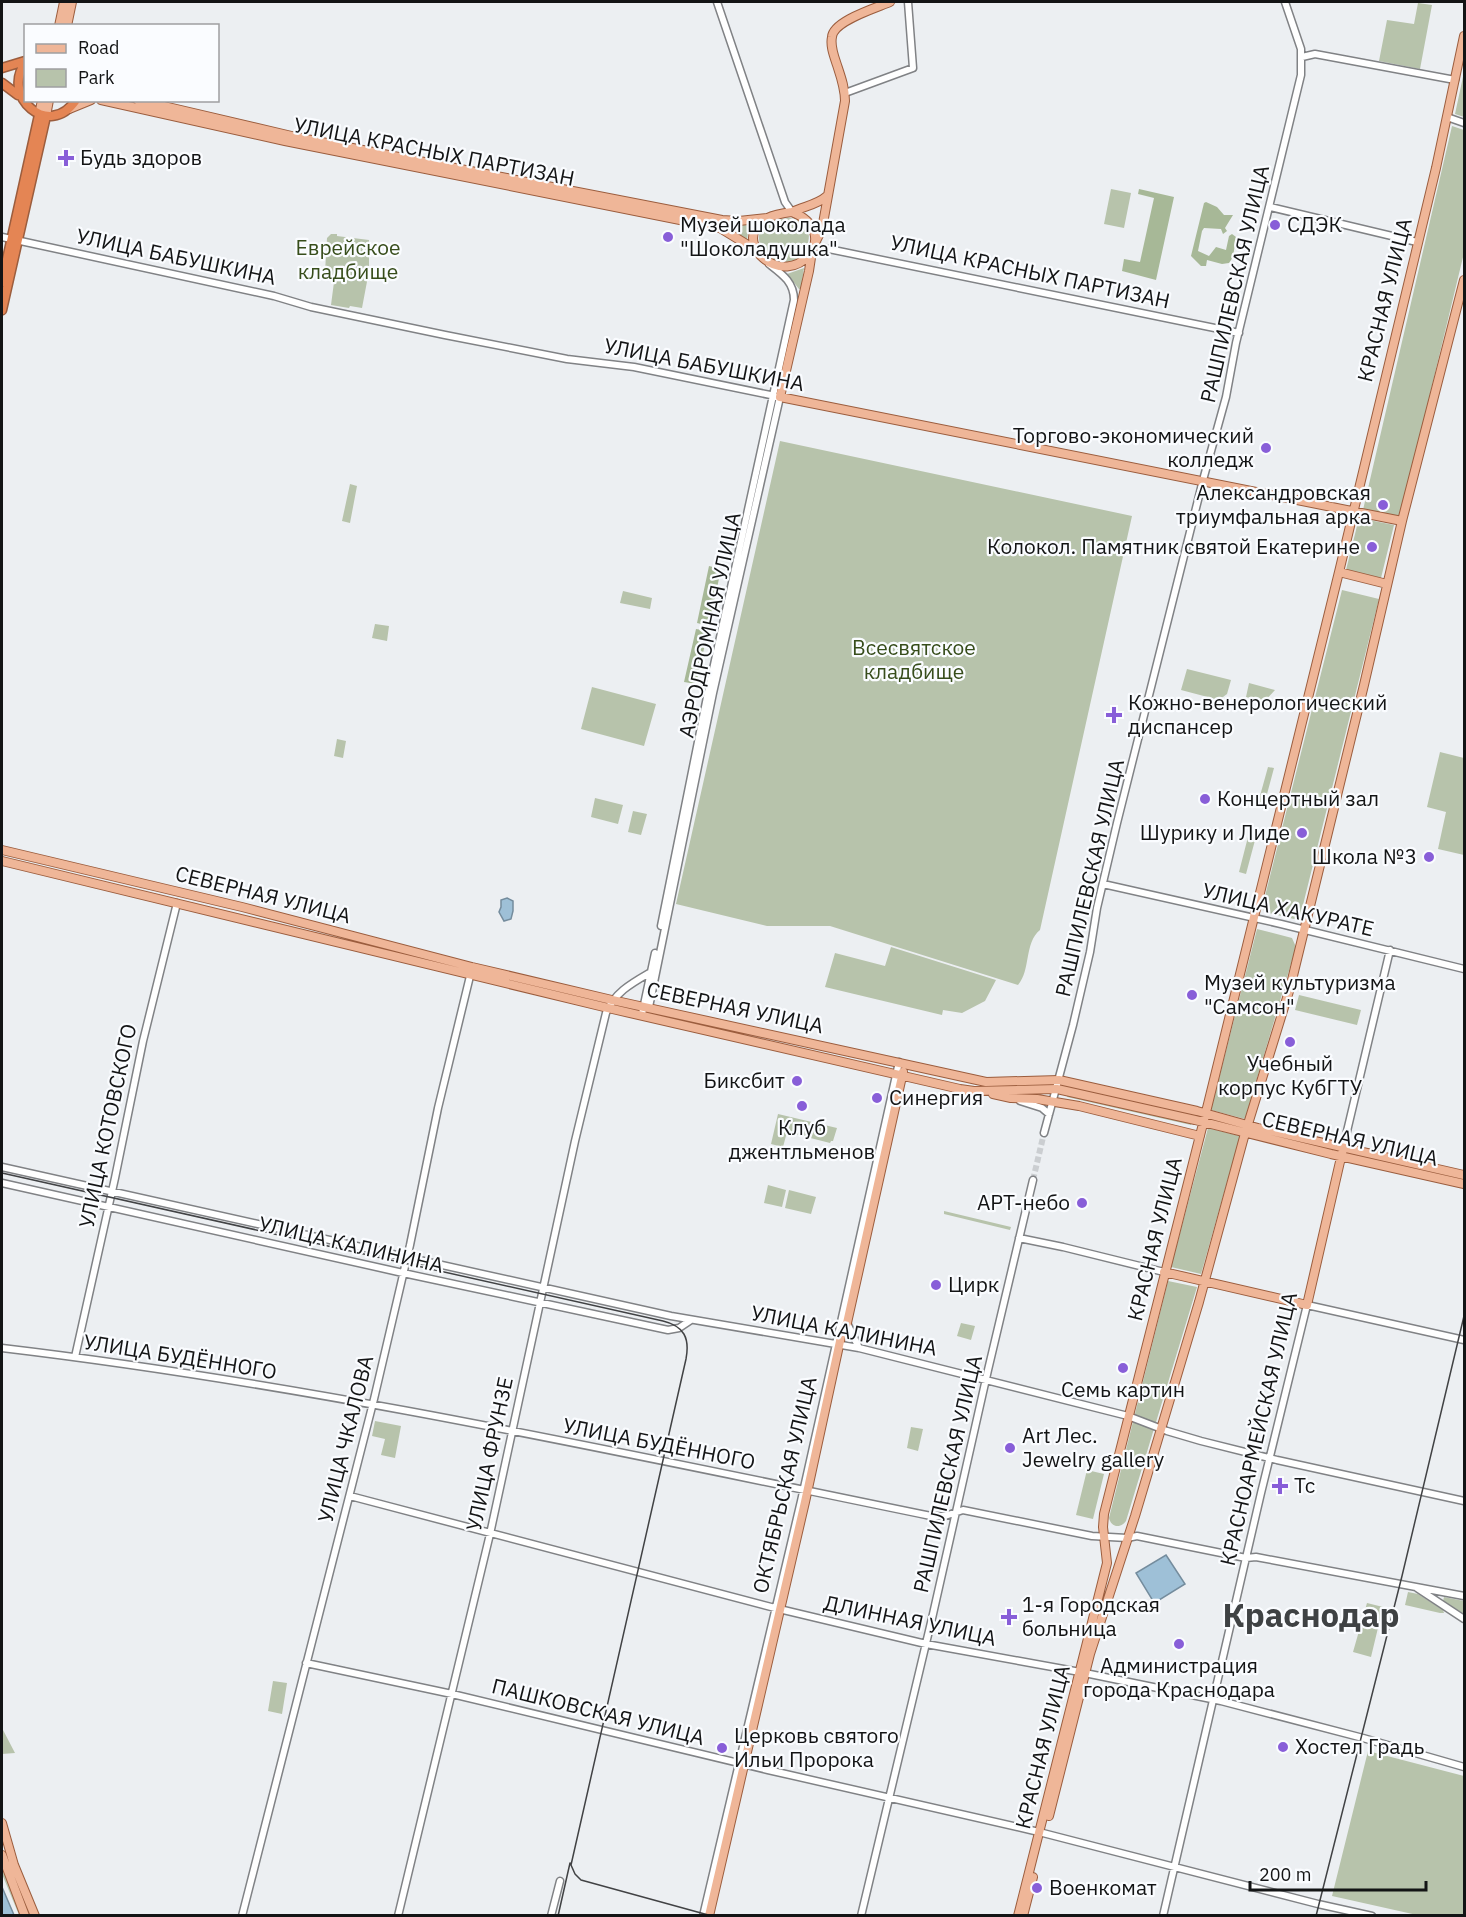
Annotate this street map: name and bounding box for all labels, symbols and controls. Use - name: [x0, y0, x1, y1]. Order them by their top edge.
- legend: [24, 24, 219, 102]
- text: Road: [78, 36, 119, 59]
- text: Park: [78, 66, 115, 89]
- street label: УЛИЦА КРАСНЫХ ПАРТИЗАН: [291, 110, 577, 192]
- place label: Будь здоров: [80, 143, 202, 171]
- marker: Будь здоров: [57, 149, 75, 167]
- street label: РАШПИЛЕВСКАЯ УЛИЦА: [1193, 162, 1275, 405]
- place label: Музей шоколада "Шоколадушка": [680, 210, 846, 262]
- place label: СДЭК: [1287, 210, 1342, 238]
- street label: КРАСНАЯ УЛИЦА: [1350, 215, 1418, 385]
- marker: СДЭК: [1268, 218, 1282, 232]
- street label: УЛИЦА БАБУШКИНА: [74, 221, 279, 291]
- street label: УЛИЦА КРАСНЫХ ПАРТИЗАН: [888, 228, 1173, 314]
- marker: Музей шоколада "Шоколадушка": [661, 230, 675, 244]
- park label: Еврейское кладбище: [295, 233, 401, 285]
- street label: УЛИЦА БАБУШКИНА: [602, 331, 807, 397]
- place label: Торгово-экономический колледж: [1013, 421, 1254, 473]
- marker: Торгово-экономический колледж: [1259, 441, 1273, 455]
- place label: Александровская триумфальная арка: [1176, 478, 1371, 530]
- marker: Александровская триумфальная арка: [1376, 498, 1390, 512]
- street label: АЭРОДРОМНАЯ УЛИЦА: [671, 509, 747, 740]
- place label: Колокол. Памятник святой Екатерине: [987, 532, 1360, 560]
- marker: Колокол. Памятник святой Екатерине: [1365, 540, 1379, 554]
- park label: Всесвятское кладбище: [852, 633, 976, 685]
- place label: Кожно-венерологический диспансер: [1128, 688, 1387, 740]
- marker: Кожно-венерологический диспансер: [1105, 706, 1123, 724]
- street label: РАШПИЛЕВСКАЯ УЛИЦА: [1048, 756, 1130, 999]
- place label: Концертный зал: [1217, 784, 1379, 812]
- marker: Концертный зал: [1198, 792, 1212, 806]
- place label: Шурику и Лиде: [1140, 818, 1290, 846]
- marker: Шурику и Лиде: [1295, 826, 1309, 840]
- place label: Школа №3: [1312, 842, 1417, 870]
- marker: Школа №3: [1422, 850, 1436, 864]
- street label: СЕВЕРНАЯ УЛИЦА: [172, 859, 354, 929]
- street label: УЛИЦА ХАКУРАТЕ: [1200, 876, 1377, 942]
- place label: Музей культуризма "Самсон": [1204, 968, 1396, 1020]
- street label: СЕВЕРНАЯ УЛИЦА: [644, 975, 826, 1039]
- marker: Музей культуризма "Самсон": [1185, 988, 1199, 1002]
- street label: УЛИЦА КОТОВСКОГО: [72, 1021, 142, 1231]
- marker: Учебный корпус КубГТУ: [1283, 1035, 1297, 1049]
- place label: Учебный корпус КубГТУ: [1218, 1049, 1363, 1101]
- place label: Биксбит: [703, 1066, 785, 1094]
- marker: Биксбит: [790, 1074, 804, 1088]
- place label: Синергия: [889, 1083, 983, 1111]
- marker: Синергия: [870, 1091, 884, 1105]
- marker: Клуб джентльменов: [795, 1099, 809, 1113]
- street label: СЕВЕРНАЯ УЛИЦА: [1259, 1104, 1441, 1172]
- place label: Клуб джентльменов: [729, 1113, 875, 1165]
- street label: КРАСНАЯ УЛИЦА: [1120, 1154, 1188, 1324]
- place label: АРТ-небо: [977, 1188, 1070, 1216]
- marker: АРТ-небо: [1075, 1196, 1089, 1210]
- street label: УЛИЦА КАЛИНИНА: [256, 1209, 447, 1279]
- place label: Цирк: [948, 1270, 999, 1298]
- marker: Цирк: [929, 1278, 943, 1292]
- street label: КРАСНОАРМЕЙСКАЯ УЛИЦА: [1213, 1289, 1303, 1568]
- street label: УЛИЦА КАЛИНИНА: [749, 1298, 940, 1362]
- street label: УЛИЦА БУДЁННОГО: [81, 1327, 279, 1385]
- street label: УЛИЦА ЧКАЛОВА: [311, 1352, 379, 1525]
- street label: РАШПИЛЕВСКАЯ УЛИЦА: [906, 1352, 988, 1595]
- marker: Семь картин: [1116, 1361, 1130, 1375]
- street label: УЛИЦА ФРУНЗЕ: [459, 1374, 519, 1533]
- street label: ОКТЯБРЬСКАЯ УЛИЦА: [745, 1374, 823, 1596]
- place label: Семь картин: [1061, 1375, 1185, 1403]
- street label: УЛИЦА БУДЁННОГО: [561, 1411, 758, 1475]
- place label: Art Лес. Jewelry gallery: [1022, 1421, 1165, 1473]
- marker: Art Лес. Jewelry gallery: [1003, 1441, 1017, 1455]
- place label: Тс: [1294, 1471, 1315, 1499]
- marker: Тс: [1271, 1477, 1289, 1495]
- street label: ДЛИННАЯ УЛИЦА: [821, 1588, 999, 1652]
- place label: 1-я Городская больница: [1022, 1590, 1160, 1642]
- district label: Краснодар: [1222, 1593, 1400, 1636]
- marker: 1-я Городская больница: [1000, 1608, 1018, 1626]
- marker: Администрация города Краснодара: [1172, 1637, 1186, 1651]
- place label: Администрация города Краснодара: [1083, 1651, 1275, 1703]
- street label: КРАСНАЯ УЛИЦА: [1008, 1662, 1076, 1832]
- street label: ПАШКОВСКАЯ УЛИЦА: [489, 1671, 708, 1751]
- place label: Церковь святого Ильи Пророка: [734, 1721, 899, 1773]
- place label: Хостел Градь: [1295, 1732, 1425, 1760]
- marker: Хостел Градь: [1276, 1740, 1290, 1754]
- marker: Церковь святого Ильи Пророка: [715, 1741, 729, 1755]
- scale bar: [1250, 1854, 1426, 1892]
- text: 200 m: [1259, 1863, 1311, 1886]
- place label: Военкомат: [1049, 1873, 1157, 1901]
- marker: Военкомат: [1030, 1881, 1044, 1895]

